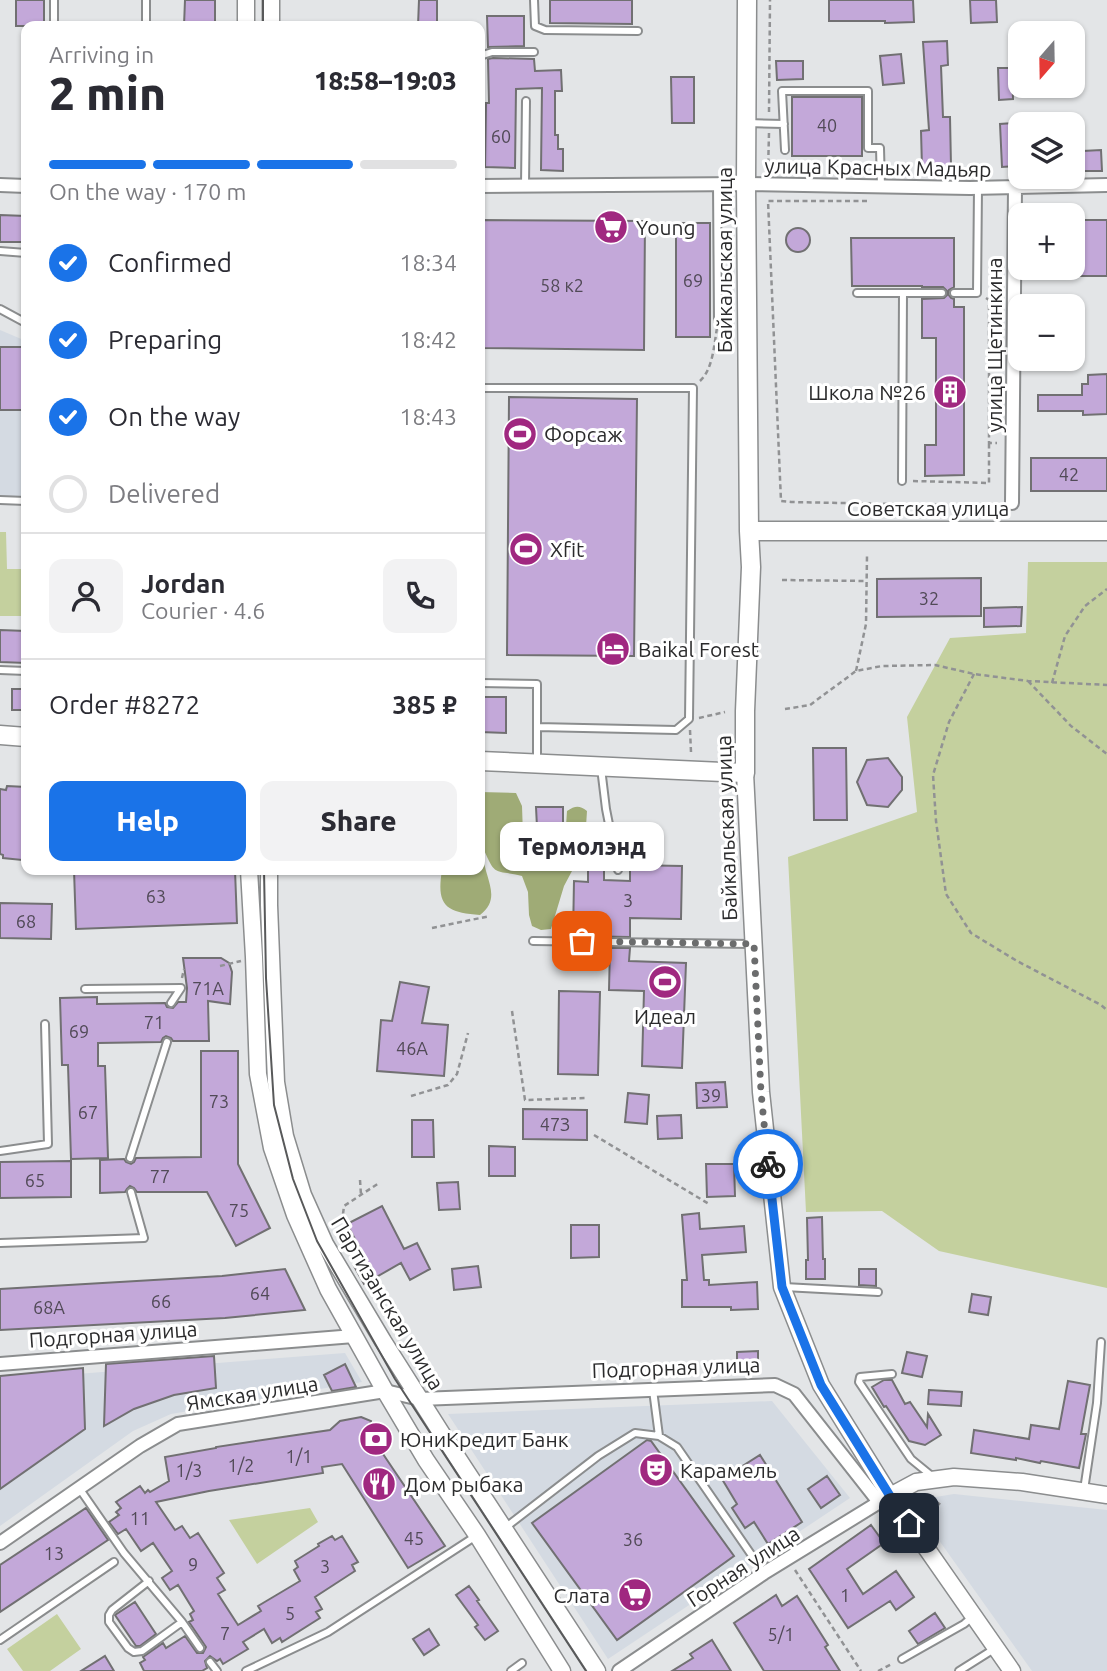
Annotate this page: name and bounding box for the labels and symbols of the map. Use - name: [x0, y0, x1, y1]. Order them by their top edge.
- north arrow: [1008, 21, 1085, 98]
- house number: 40: [817, 115, 837, 135]
- house number: 60: [491, 126, 511, 146]
- street label: улица Красных Мадьяр: [764, 153, 992, 181]
- street label: Байкальская улица: [712, 167, 736, 353]
- supermarket icon: Young: [592, 208, 630, 246]
- place label: Young: [636, 215, 696, 239]
- street label: улица Щетинкина: [982, 258, 1006, 432]
- house number: 69: [683, 270, 703, 290]
- house number: 58 к2: [540, 275, 584, 295]
- building icon: Школа №26: [931, 373, 969, 411]
- place label: Школа №26: [808, 380, 926, 404]
- sports icon: Форсаж: [501, 415, 539, 453]
- place label: Форсаж: [544, 422, 623, 446]
- house number: 42: [1059, 464, 1079, 484]
- street label: Советская улица: [847, 496, 1009, 520]
- sports icon: Xfit: [507, 530, 545, 568]
- place label: Xfit: [550, 537, 584, 561]
- house number: 32: [919, 588, 939, 608]
- hotel icon: Baikal Forest: [594, 630, 632, 668]
- place label: Baikal Forest: [638, 637, 759, 661]
- street label: Байкальская улица: [711, 735, 741, 921]
- callout: Термолэнд: [500, 822, 664, 871]
- house number: 63: [146, 886, 166, 906]
- house number: 3: [623, 890, 633, 910]
- house number: 68: [16, 911, 36, 931]
- pin: [552, 911, 612, 971]
- sports icon: Идеал: [646, 963, 684, 1001]
- house number: 71А: [192, 978, 224, 998]
- place label: Идеал: [634, 1004, 696, 1028]
- house number: 71: [144, 1012, 164, 1032]
- house number: 69: [69, 1021, 89, 1041]
- house number: 46А: [396, 1038, 428, 1058]
- house number: 39: [701, 1085, 721, 1105]
- house number: 73: [209, 1091, 229, 1111]
- house number: 67: [78, 1102, 98, 1122]
- house number: 47З: [540, 1114, 570, 1134]
- courier: [733, 1129, 803, 1199]
- house number: 77: [150, 1166, 170, 1186]
- house number: 65: [25, 1170, 45, 1190]
- house number: 75: [229, 1200, 249, 1220]
- street label: Партизанская улица: [327, 1212, 449, 1394]
- house number: 64: [250, 1283, 270, 1303]
- house number: 66: [151, 1291, 171, 1311]
- house number: 68А: [33, 1297, 65, 1317]
- street label: Подгорная улица: [28, 1316, 198, 1352]
- street label: Подгорная улица: [591, 1352, 761, 1382]
- street label: Ямская улица: [184, 1371, 320, 1415]
- bank icon: ЮниКредит Банк: [357, 1420, 395, 1458]
- place label: ЮниКредит Банк: [400, 1427, 569, 1451]
- house number: 1/1: [286, 1446, 312, 1466]
- theatre icon: Карамель: [637, 1451, 675, 1489]
- house number: 1/2: [228, 1455, 254, 1475]
- place label: Карамель: [680, 1458, 777, 1482]
- house number: 1/3: [176, 1460, 202, 1480]
- restaurant icon: Дом рыбака: [360, 1465, 398, 1503]
- place label: Дом рыбака: [404, 1472, 524, 1496]
- pin: [879, 1493, 939, 1553]
- house number: 11: [130, 1508, 150, 1528]
- street label: Горная улица: [682, 1521, 804, 1611]
- house number: 45: [404, 1528, 424, 1548]
- house number: 36: [623, 1529, 643, 1549]
- house number: 13: [44, 1543, 64, 1563]
- house number: 9: [188, 1554, 198, 1574]
- house number: 3: [320, 1556, 330, 1576]
- supermarket icon: Слата: [616, 1576, 654, 1614]
- place label: Слата: [554, 1583, 610, 1607]
- house number: 1: [840, 1585, 850, 1605]
- house number: 5: [285, 1603, 295, 1623]
- house number: 7: [220, 1623, 230, 1643]
- house number: 5/1: [768, 1624, 794, 1644]

